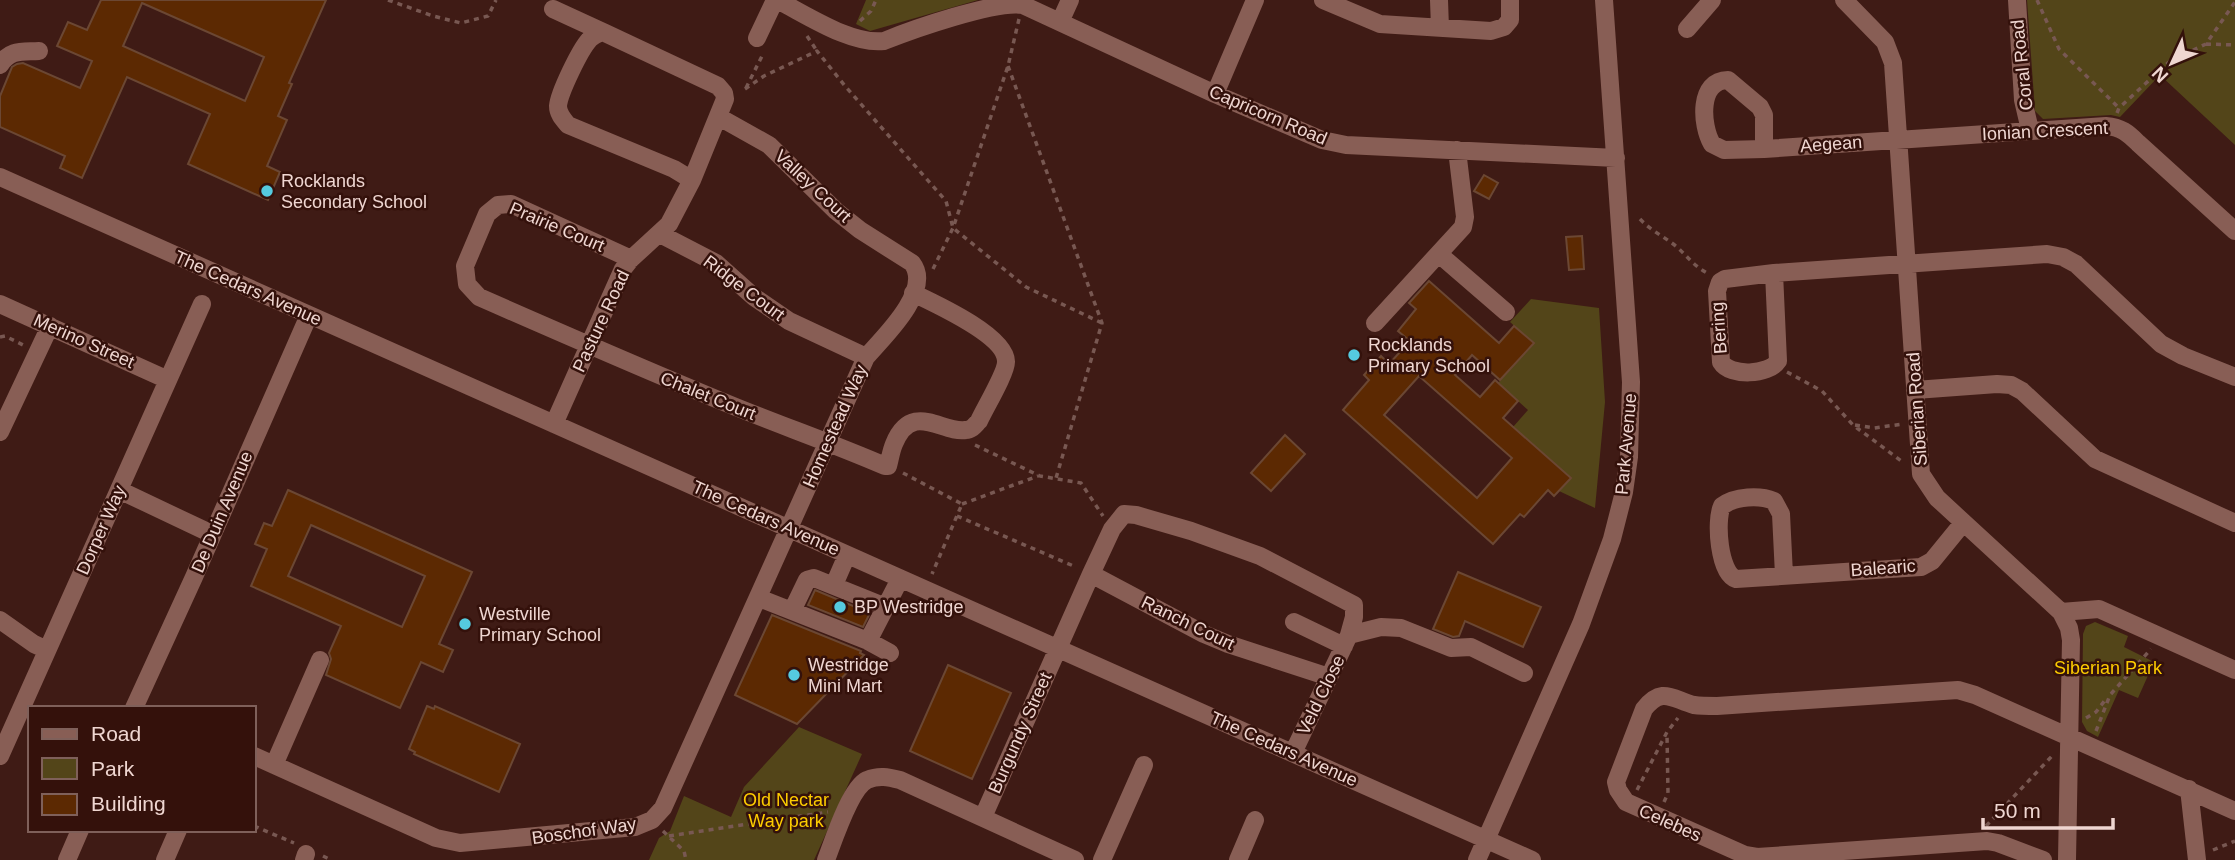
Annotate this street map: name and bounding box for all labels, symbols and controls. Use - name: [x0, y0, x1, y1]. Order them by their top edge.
- street label: Coral Road: [2007, 19, 2037, 111]
- north arrow: [2137, 28, 2207, 98]
- text: N: [2148, 62, 2172, 87]
- street label: Capricorn Road: [1206, 81, 1330, 149]
- street label: Ionian Crescent: [1982, 118, 2108, 144]
- street label: Aegean: [1799, 132, 1863, 156]
- street label: Valley Court: [771, 146, 855, 226]
- place label: Rocklands Secondary School: [281, 171, 427, 212]
- marker: Rocklands Secondary School: [259, 183, 275, 199]
- street label: Prairie Court: [507, 198, 607, 256]
- street label: The Cedars Avenue: [171, 247, 325, 329]
- street label: Ridge Court: [700, 251, 788, 325]
- street label: Pasture Road: [569, 267, 633, 375]
- street label: Bering: [1707, 301, 1731, 355]
- street label: Merino Street: [31, 310, 137, 372]
- place label: Rocklands Primary School: [1368, 335, 1490, 376]
- marker: Rocklands Primary School: [1346, 347, 1362, 363]
- street label: Siberian Road: [1903, 351, 1931, 467]
- street label: Homestead Way: [799, 361, 871, 491]
- street label: Chalet Court: [657, 368, 759, 424]
- street label: Park Avenue: [1612, 392, 1640, 496]
- street label: De Duin Avenue: [187, 448, 257, 576]
- street label: The Cedars Avenue: [689, 477, 843, 559]
- street label: Dorper Way: [72, 482, 130, 578]
- street label: Balearic: [1850, 556, 1916, 580]
- street label: Ranch Court: [1138, 592, 1238, 654]
- place label: BP Westridge: [854, 597, 963, 617]
- marker: BP Westridge: [832, 599, 848, 615]
- place label: Westville Primary School: [479, 604, 601, 645]
- marker: Westville Primary School: [457, 616, 473, 632]
- street label: Veld Close: [1293, 652, 1349, 738]
- place label: Westridge Mini Mart: [808, 655, 889, 696]
- park label: Siberian Park: [2054, 658, 2163, 678]
- marker: Westridge Mini Mart: [786, 667, 802, 683]
- street label: Burgundy Street: [984, 670, 1056, 796]
- legend: [28, 706, 256, 832]
- street label: The Cedars Avenue: [1207, 708, 1361, 790]
- text: Road: [91, 722, 141, 745]
- text: Park: [91, 757, 135, 780]
- scale bar: [1983, 786, 2112, 830]
- park label: Old Nectar Way park: [743, 790, 829, 831]
- text: Building: [91, 792, 166, 815]
- text: 50 m: [1994, 799, 2041, 822]
- street label: Celebes: [1636, 800, 1704, 846]
- street label: Boschof Way: [530, 814, 638, 848]

